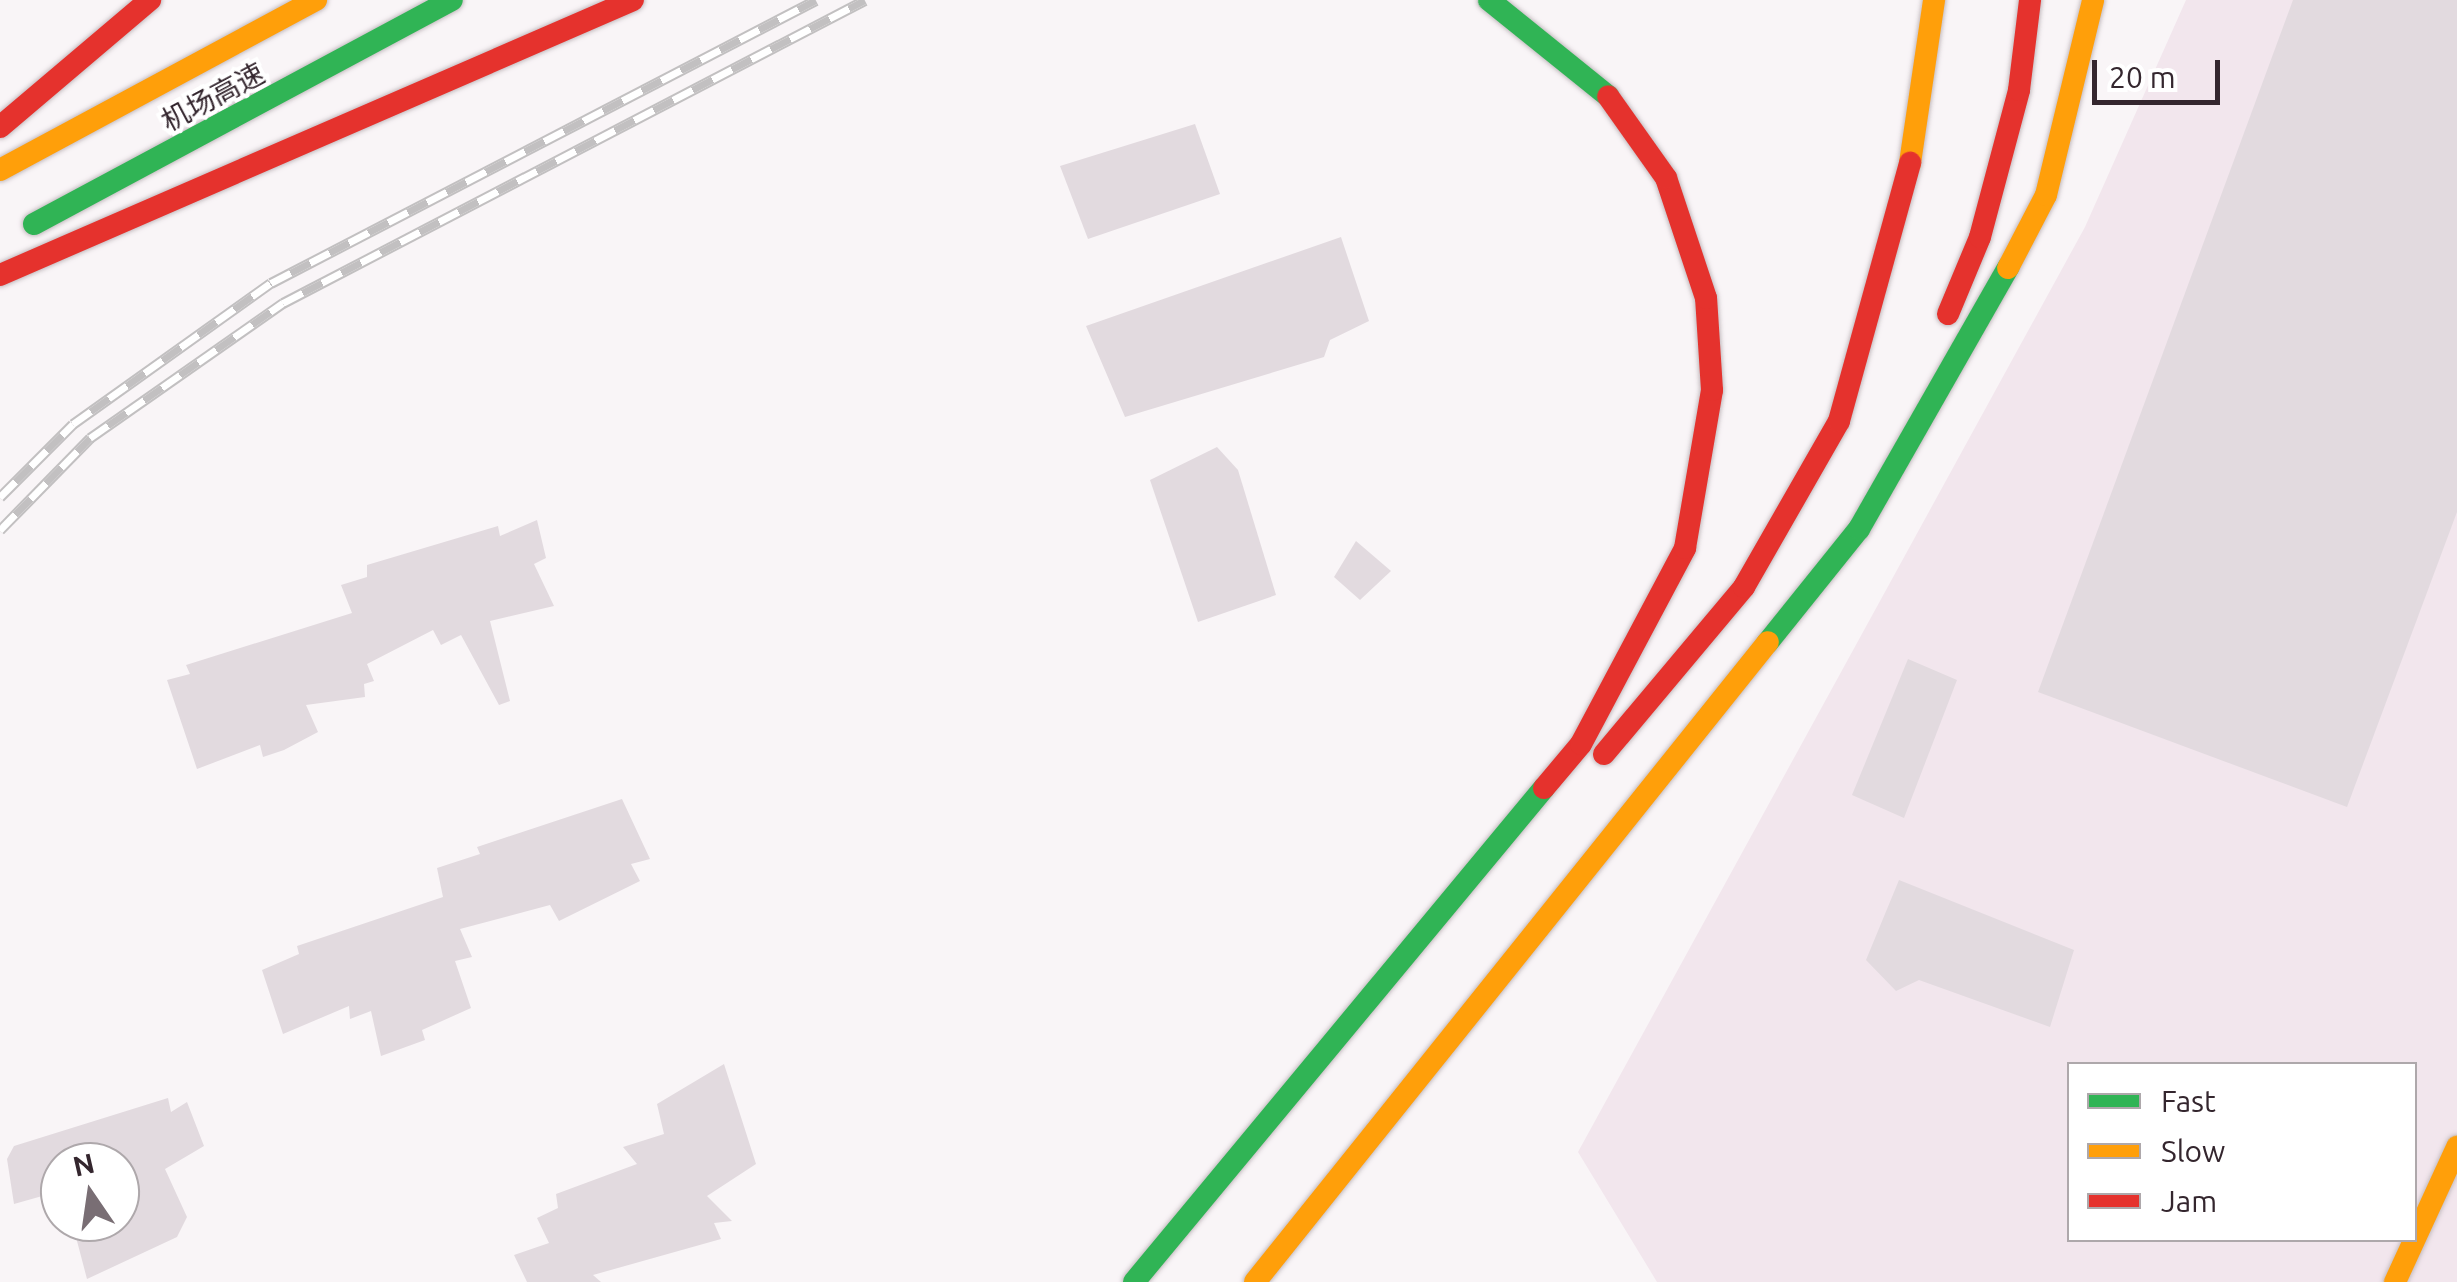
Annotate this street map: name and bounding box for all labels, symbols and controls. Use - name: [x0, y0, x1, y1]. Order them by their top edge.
- scale bar: [2097, 40, 2224, 102]
- street label: 机场高速: [156, 56, 270, 138]
- text: 20 m: [2109, 60, 2176, 94]
- legend: [2067, 1062, 2417, 1242]
- text: Fast: [2161, 1084, 2216, 1118]
- text: Slow: [2161, 1134, 2225, 1168]
- north arrow: [40, 1142, 140, 1242]
- text: N: [70, 1147, 97, 1182]
- text: Jam: [2161, 1184, 2217, 1218]

